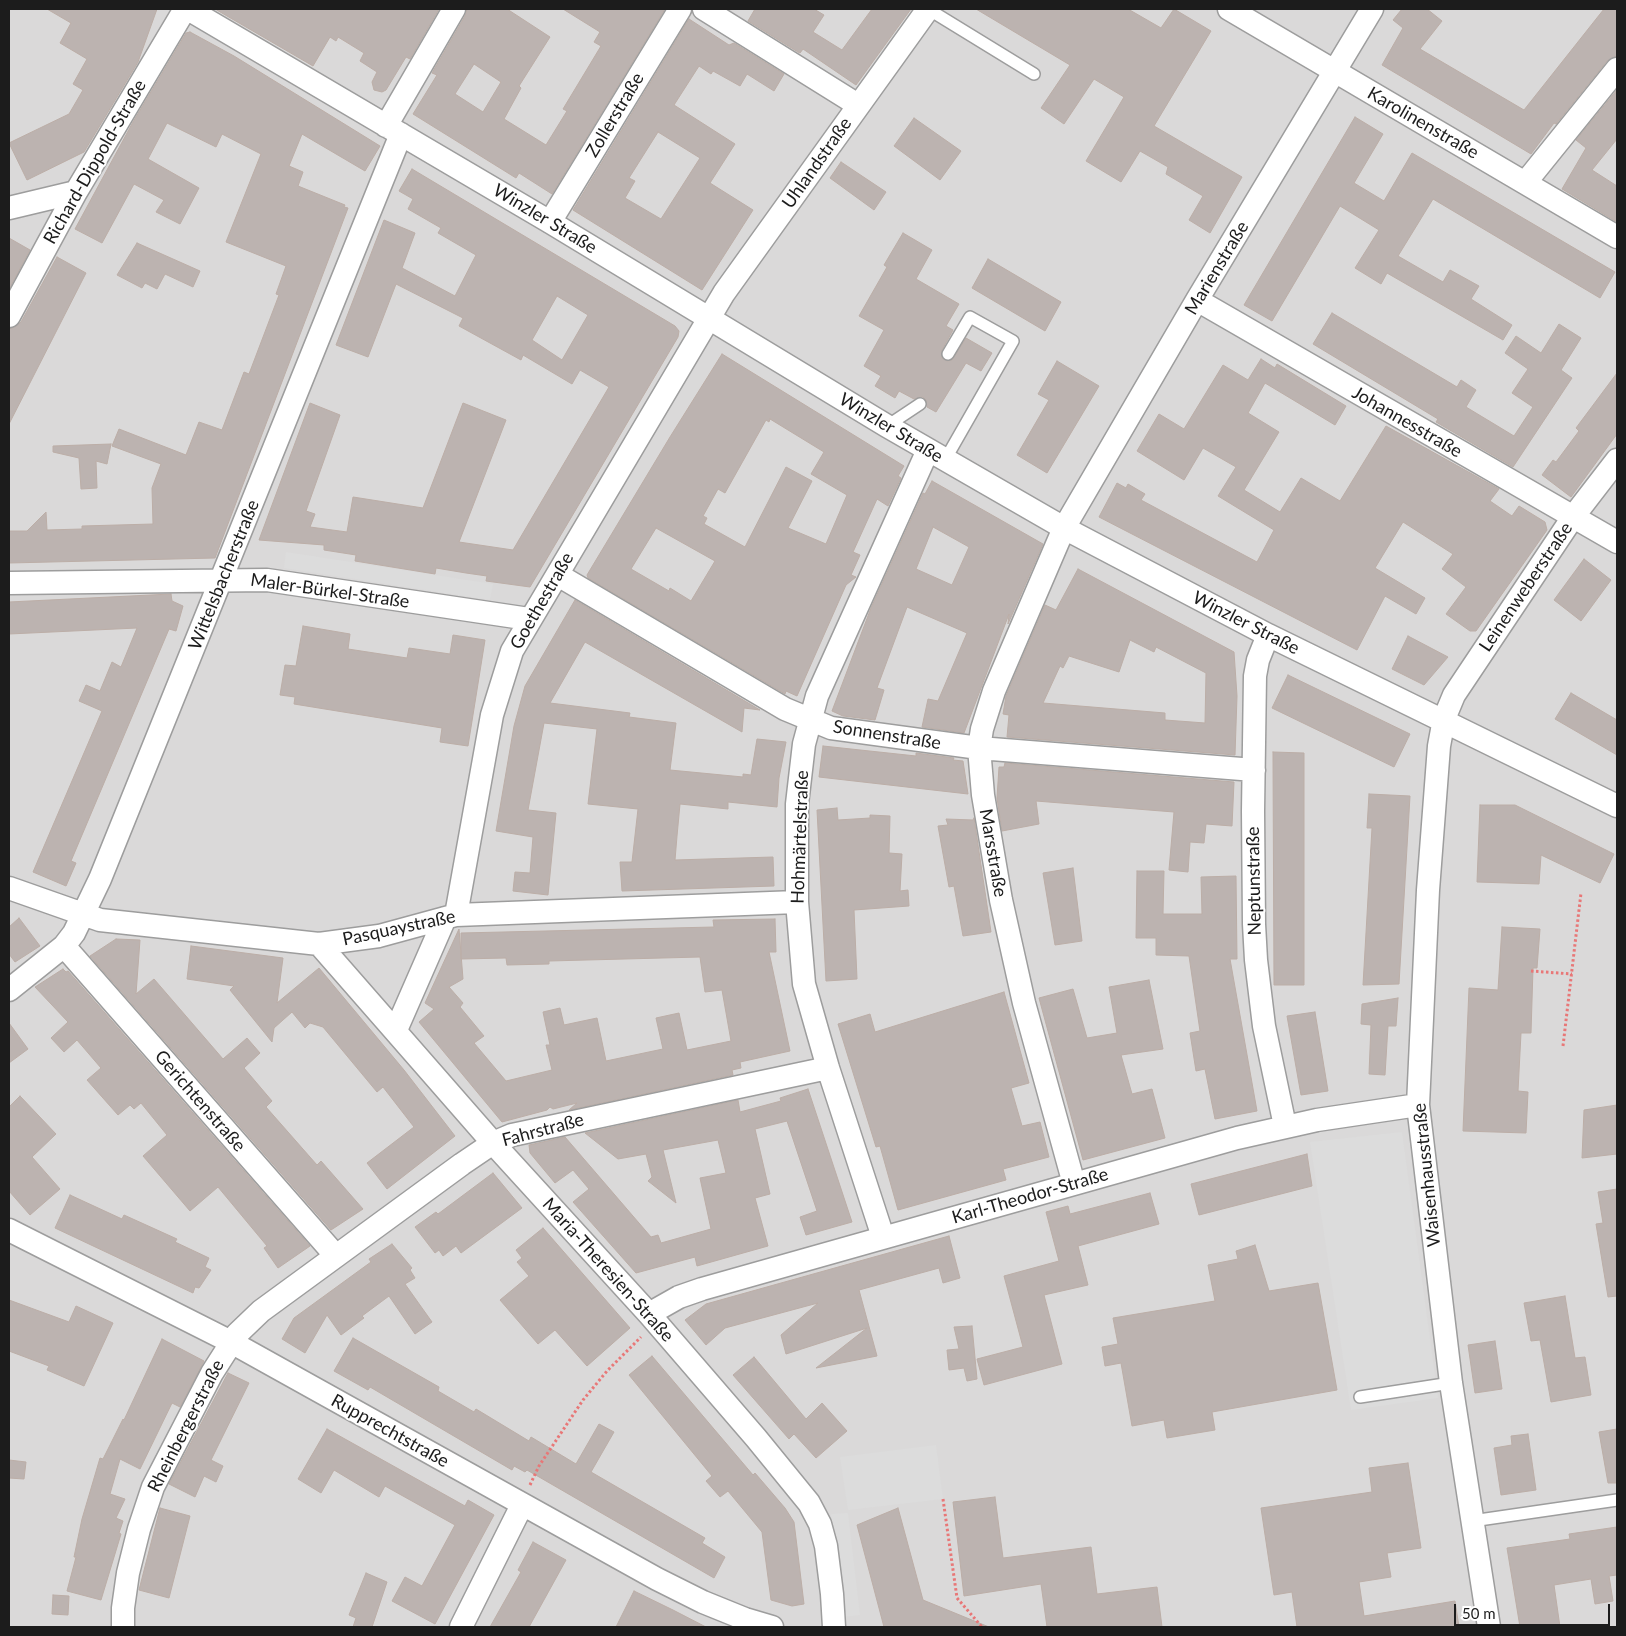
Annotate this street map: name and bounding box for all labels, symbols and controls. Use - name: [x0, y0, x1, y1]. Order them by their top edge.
- street label: Zollerstraße: [581, 69, 649, 161]
- street label: Richard-Dippold-Straße: [39, 76, 151, 248]
- street label: Karolinenstraße: [1364, 82, 1482, 164]
- street label: Uhlandstraße: [778, 113, 856, 213]
- street label: Winzler Straße: [489, 180, 601, 258]
- street label: Marienstraße: [1181, 217, 1253, 319]
- street label: Johannesstraße: [1348, 382, 1466, 462]
- street label: Winzler Straße: [835, 389, 947, 467]
- street label: Wittelsbacherstraße: [184, 497, 264, 653]
- street label: Leinenweberstraße: [1475, 518, 1577, 656]
- street label: Goethestraße: [506, 549, 578, 653]
- street label: Maler-Bürkel-Straße: [249, 569, 411, 613]
- street label: Winzler Straße: [1189, 587, 1303, 659]
- street label: Sonnenstraße: [831, 716, 943, 754]
- street label: Hohmärtelstraße: [787, 770, 813, 904]
- street label: Marsstraße: [975, 807, 1011, 899]
- street label: Neptunstraße: [1242, 826, 1266, 936]
- street label: Pasquaystraße: [341, 906, 457, 950]
- street label: Gerichtenstraße: [150, 1046, 250, 1156]
- street label: Waisenhausstraße: [1409, 1102, 1445, 1248]
- street label: Fahrstraße: [500, 1109, 586, 1151]
- street label: Karl-Theodor-Straße: [949, 1163, 1111, 1229]
- street label: Maria-Theresien-Straße: [538, 1194, 678, 1346]
- street label: Rheinbergerstraße: [143, 1356, 229, 1496]
- street label: Rupprechtstraße: [327, 1390, 453, 1472]
- scale bar: [1456, 1594, 1612, 1626]
- text: 50 m: [1462, 1604, 1496, 1622]

